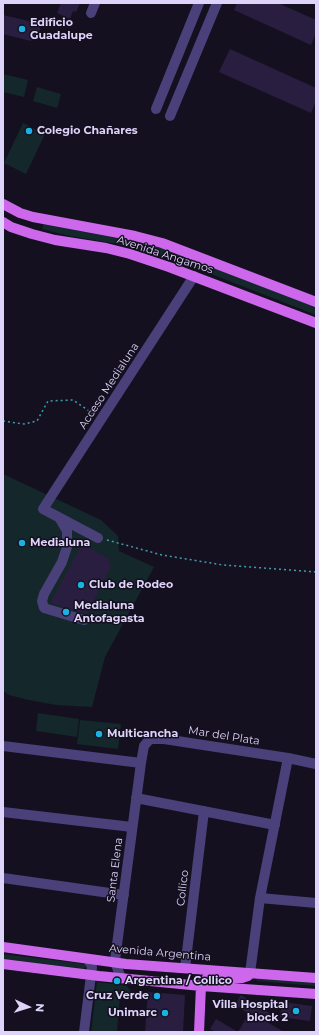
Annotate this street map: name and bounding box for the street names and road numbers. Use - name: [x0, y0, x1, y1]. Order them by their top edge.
- street label: Avenida Angamos: [115, 233, 215, 277]
- street label: Acceso Medialuna: [76, 340, 142, 432]
- street label: Mar del Plata: [187, 724, 261, 748]
- street label: Santa Elena: [104, 837, 126, 903]
- street label: Collico: [174, 869, 192, 907]
- street label: Avenida Argentina: [108, 942, 212, 964]

